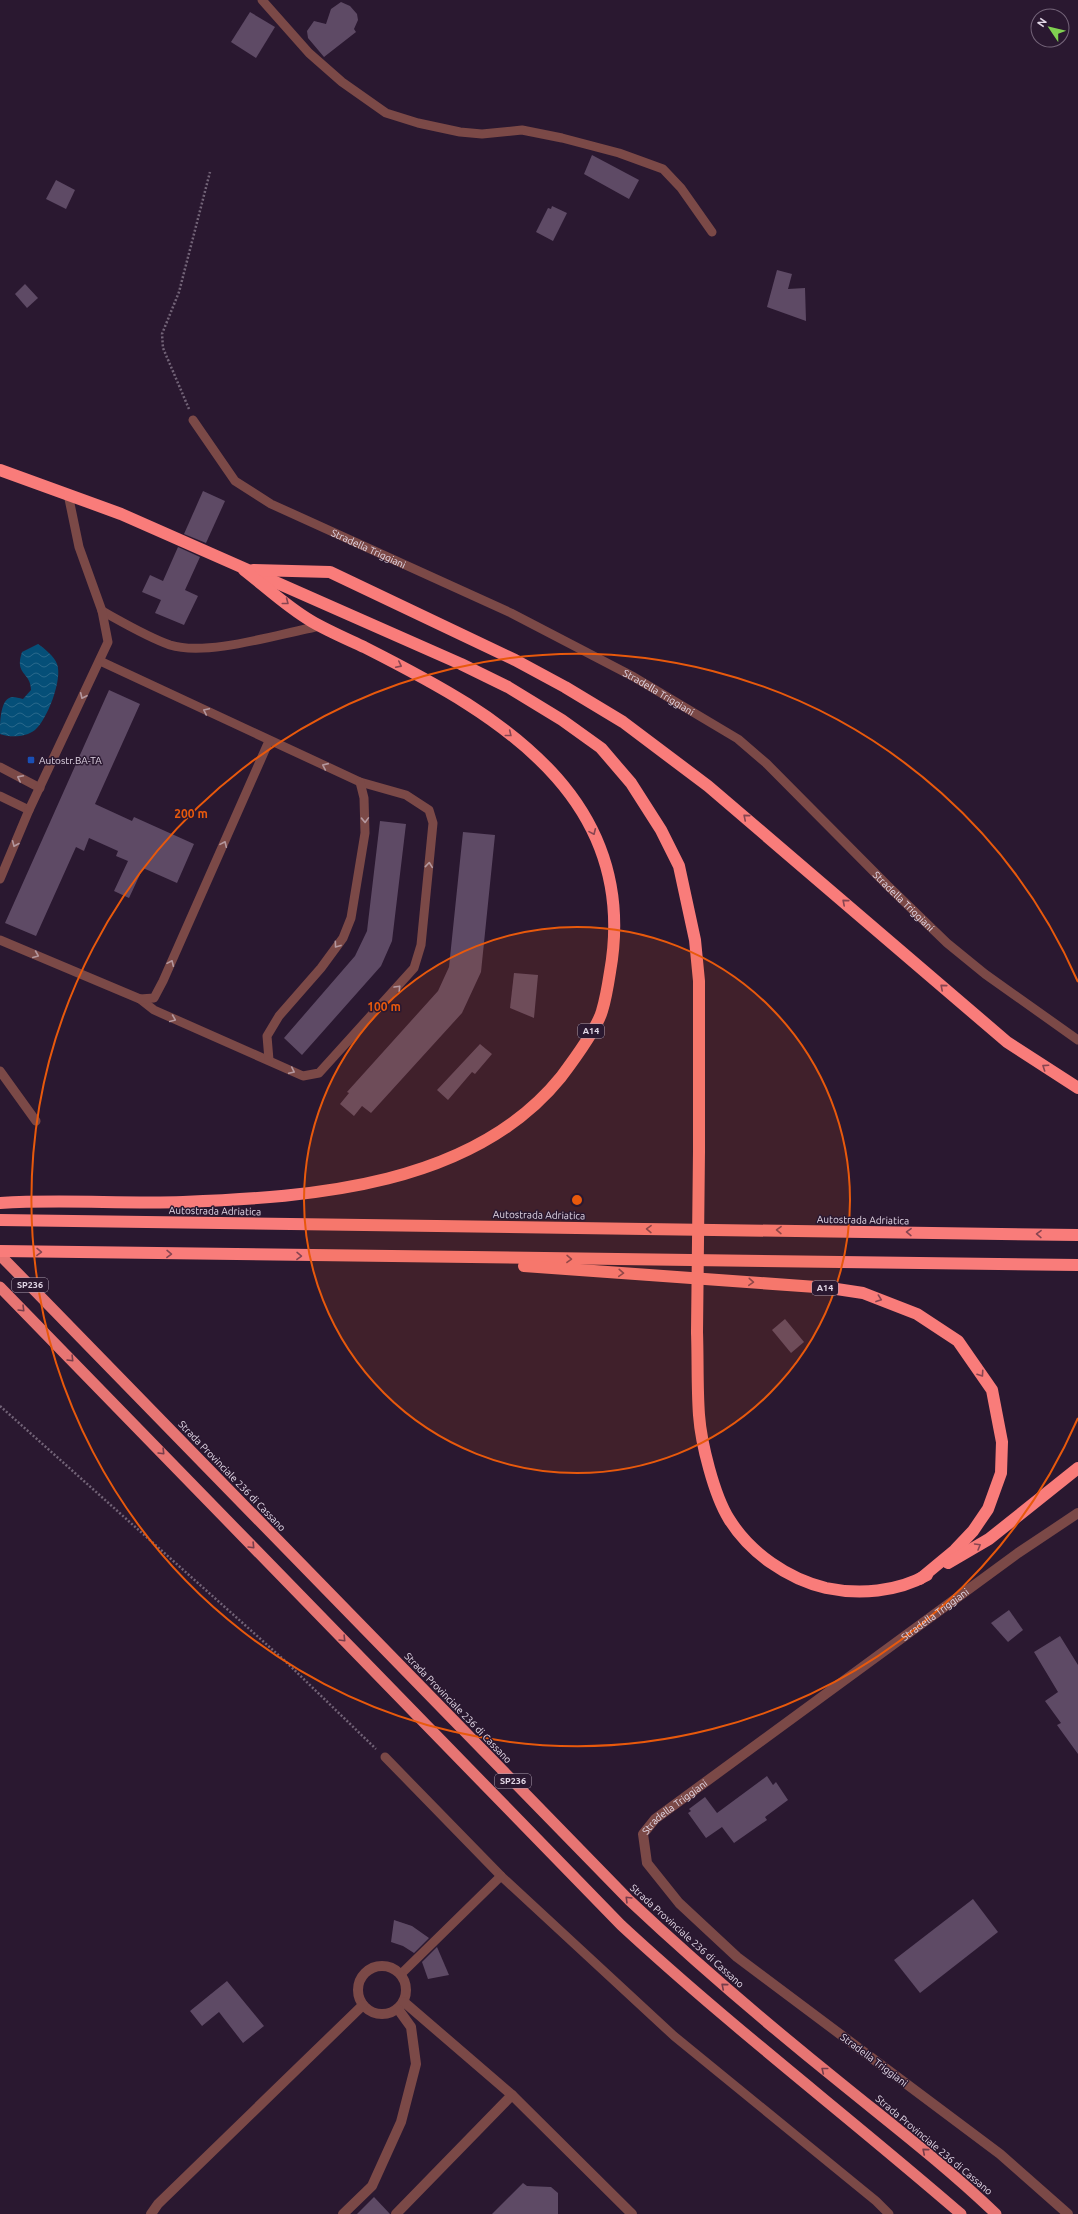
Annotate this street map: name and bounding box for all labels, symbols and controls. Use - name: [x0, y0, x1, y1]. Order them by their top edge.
- north arrow: [1030, 8, 1070, 48]
- text: N: [1035, 15, 1049, 29]
- street label: Stradella Triggiani: [330, 527, 408, 570]
- one-way arrow: [281, 597, 288, 604]
- one-way arrow: [395, 661, 402, 668]
- street label: Stradella Triggiani: [621, 667, 696, 717]
- one-way arrow: [80, 692, 88, 700]
- one-way arrow: [203, 708, 211, 716]
- one-way arrow: [504, 730, 511, 737]
- marker: Autostr.BA-TA: [26, 755, 36, 765]
- place label: Autostr.BA-TA: [39, 755, 102, 766]
- one-way arrow: [321, 762, 328, 770]
- one-way arrow: [17, 775, 24, 782]
- text: 200 m: [174, 807, 208, 820]
- one-way arrow: [744, 815, 751, 822]
- one-way arrow: [360, 817, 369, 823]
- one-way arrow: [588, 828, 596, 835]
- one-way arrow: [219, 840, 227, 848]
- one-way arrow: [11, 841, 19, 848]
- one-way arrow: [424, 862, 433, 868]
- street label: Stradella Triggiani: [871, 869, 937, 933]
- one-way arrow: [842, 900, 849, 907]
- one-way arrow: [335, 941, 342, 948]
- one-way arrow: [31, 950, 39, 958]
- one-way arrow: [167, 959, 175, 966]
- one-way arrow: [393, 985, 400, 993]
- one-way arrow: [940, 985, 948, 992]
- text: 100 m: [367, 1000, 401, 1013]
- one-way arrow: [170, 1014, 177, 1022]
- road number: A14: [578, 1024, 604, 1038]
- one-way arrow: [1042, 1064, 1049, 1072]
- one-way arrow: [288, 1066, 295, 1074]
- centre of rings: [570, 1193, 584, 1207]
- street label: Autostrada Adriatica: [169, 1205, 261, 1217]
- street label: Autostrada Adriatica: [493, 1209, 585, 1221]
- street label: Autostrada Adriatica: [817, 1214, 909, 1226]
- one-way arrow: [646, 1225, 652, 1233]
- one-way arrow: [776, 1226, 782, 1235]
- one-way arrow: [906, 1228, 912, 1236]
- one-way arrow: [1036, 1230, 1042, 1238]
- one-way arrow: [36, 1248, 42, 1256]
- one-way arrow: [166, 1249, 172, 1258]
- one-way arrow: [296, 1251, 302, 1260]
- one-way arrow: [566, 1255, 572, 1263]
- one-way arrow: [618, 1268, 624, 1277]
- road number: SP236: [12, 1278, 48, 1292]
- one-way arrow: [748, 1278, 754, 1287]
- road number: A14: [812, 1281, 838, 1295]
- one-way arrow: [876, 1294, 883, 1303]
- one-way arrow: [17, 1304, 25, 1312]
- one-way arrow: [66, 1354, 74, 1362]
- one-way arrow: [976, 1370, 984, 1377]
- street label: Strada Provinciale 236 di Cassano: [176, 1419, 288, 1534]
- one-way arrow: [157, 1447, 165, 1455]
- one-way arrow: [248, 1541, 255, 1549]
- one-way arrow: [974, 1543, 981, 1550]
- street label: Stradella Triggiani: [899, 1586, 971, 1642]
- one-way arrow: [338, 1634, 346, 1642]
- street label: Strada Provinciale 236 di Cassano: [402, 1651, 514, 1766]
- road number: SP236: [495, 1774, 531, 1788]
- street label: Stradella Triggiani: [640, 1777, 709, 1836]
- street label: Strada Provinciale 236 di Cassano: [628, 1882, 746, 1990]
- one-way arrow: [625, 1896, 633, 1904]
- one-way arrow: [721, 1984, 728, 1991]
- street label: Stradella Triggiani: [838, 2031, 910, 2089]
- one-way arrow: [821, 2067, 828, 2074]
- street label: Strada Provinciale 236 di Cassano: [873, 2093, 995, 2197]
- one-way arrow: [922, 2149, 930, 2156]

